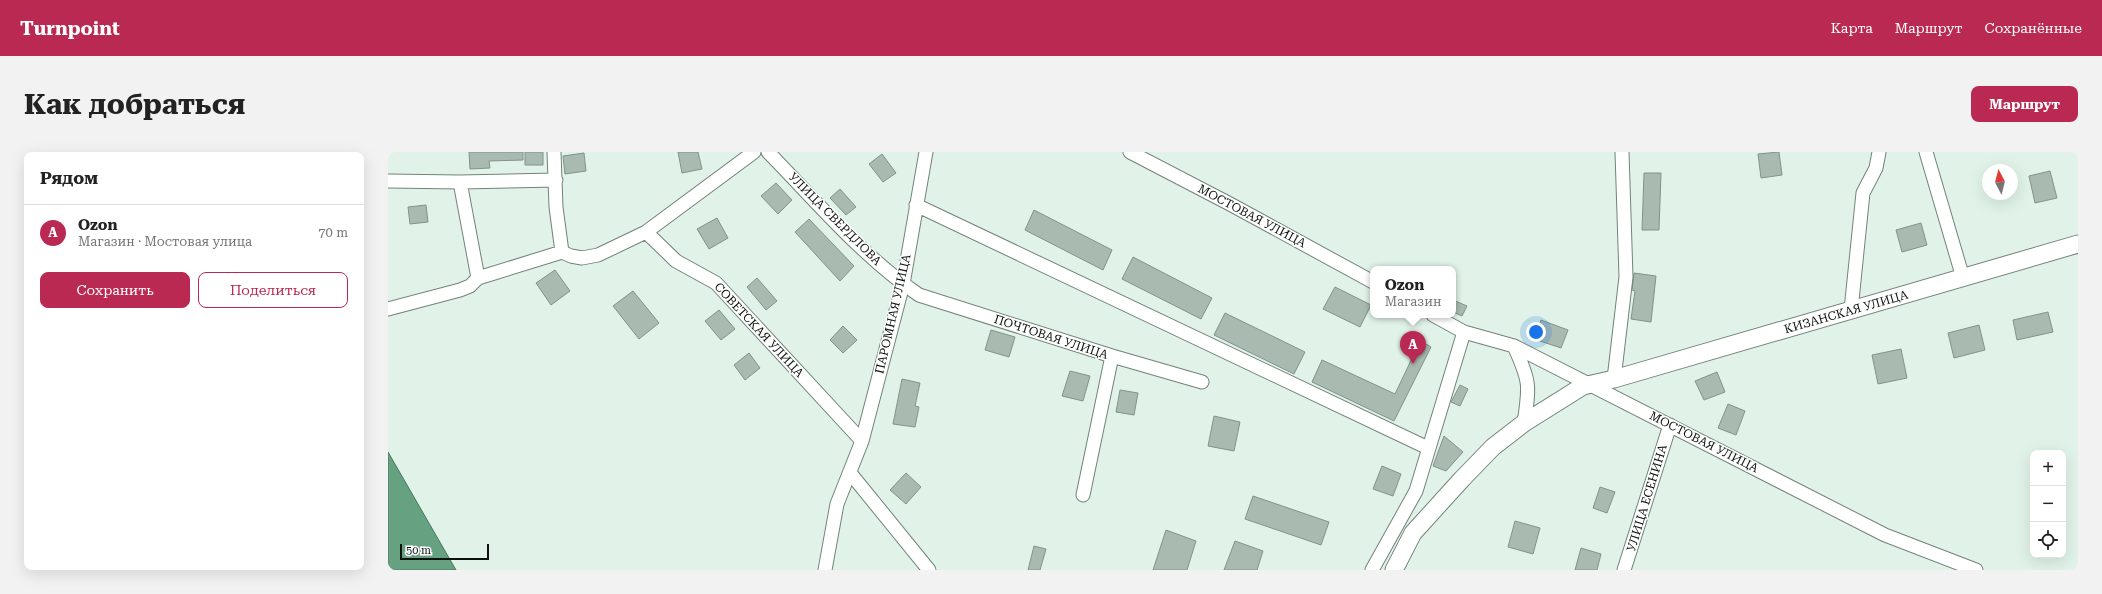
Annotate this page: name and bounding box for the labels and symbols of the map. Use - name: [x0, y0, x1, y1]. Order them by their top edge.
- north arrow: [1982, 164, 2018, 200]
- street label: УЛИЦА СВЕРДЛОВА: [786, 170, 885, 269]
- street label: МОСТОВАЯ УЛИЦА: [1196, 182, 1309, 251]
- street label: ПАРОМНАЯ УЛИЦА: [872, 252, 914, 375]
- street label: СОВЕТСКАЯ УЛИЦА: [711, 280, 807, 381]
- street label: КИЗАНСКАЯ УЛИЦА: [1782, 287, 1910, 336]
- street label: ПОЧТОВАЯ УЛИЦА: [992, 312, 1110, 362]
- your location: [1526, 322, 1546, 342]
- pin: A: [1400, 331, 1426, 364]
- street label: МОСТОВАЯ УЛИЦА: [1647, 408, 1761, 476]
- street label: УЛИЦА ЕСЕНИНА: [1624, 442, 1670, 553]
- scale bar: [400, 542, 489, 561]

